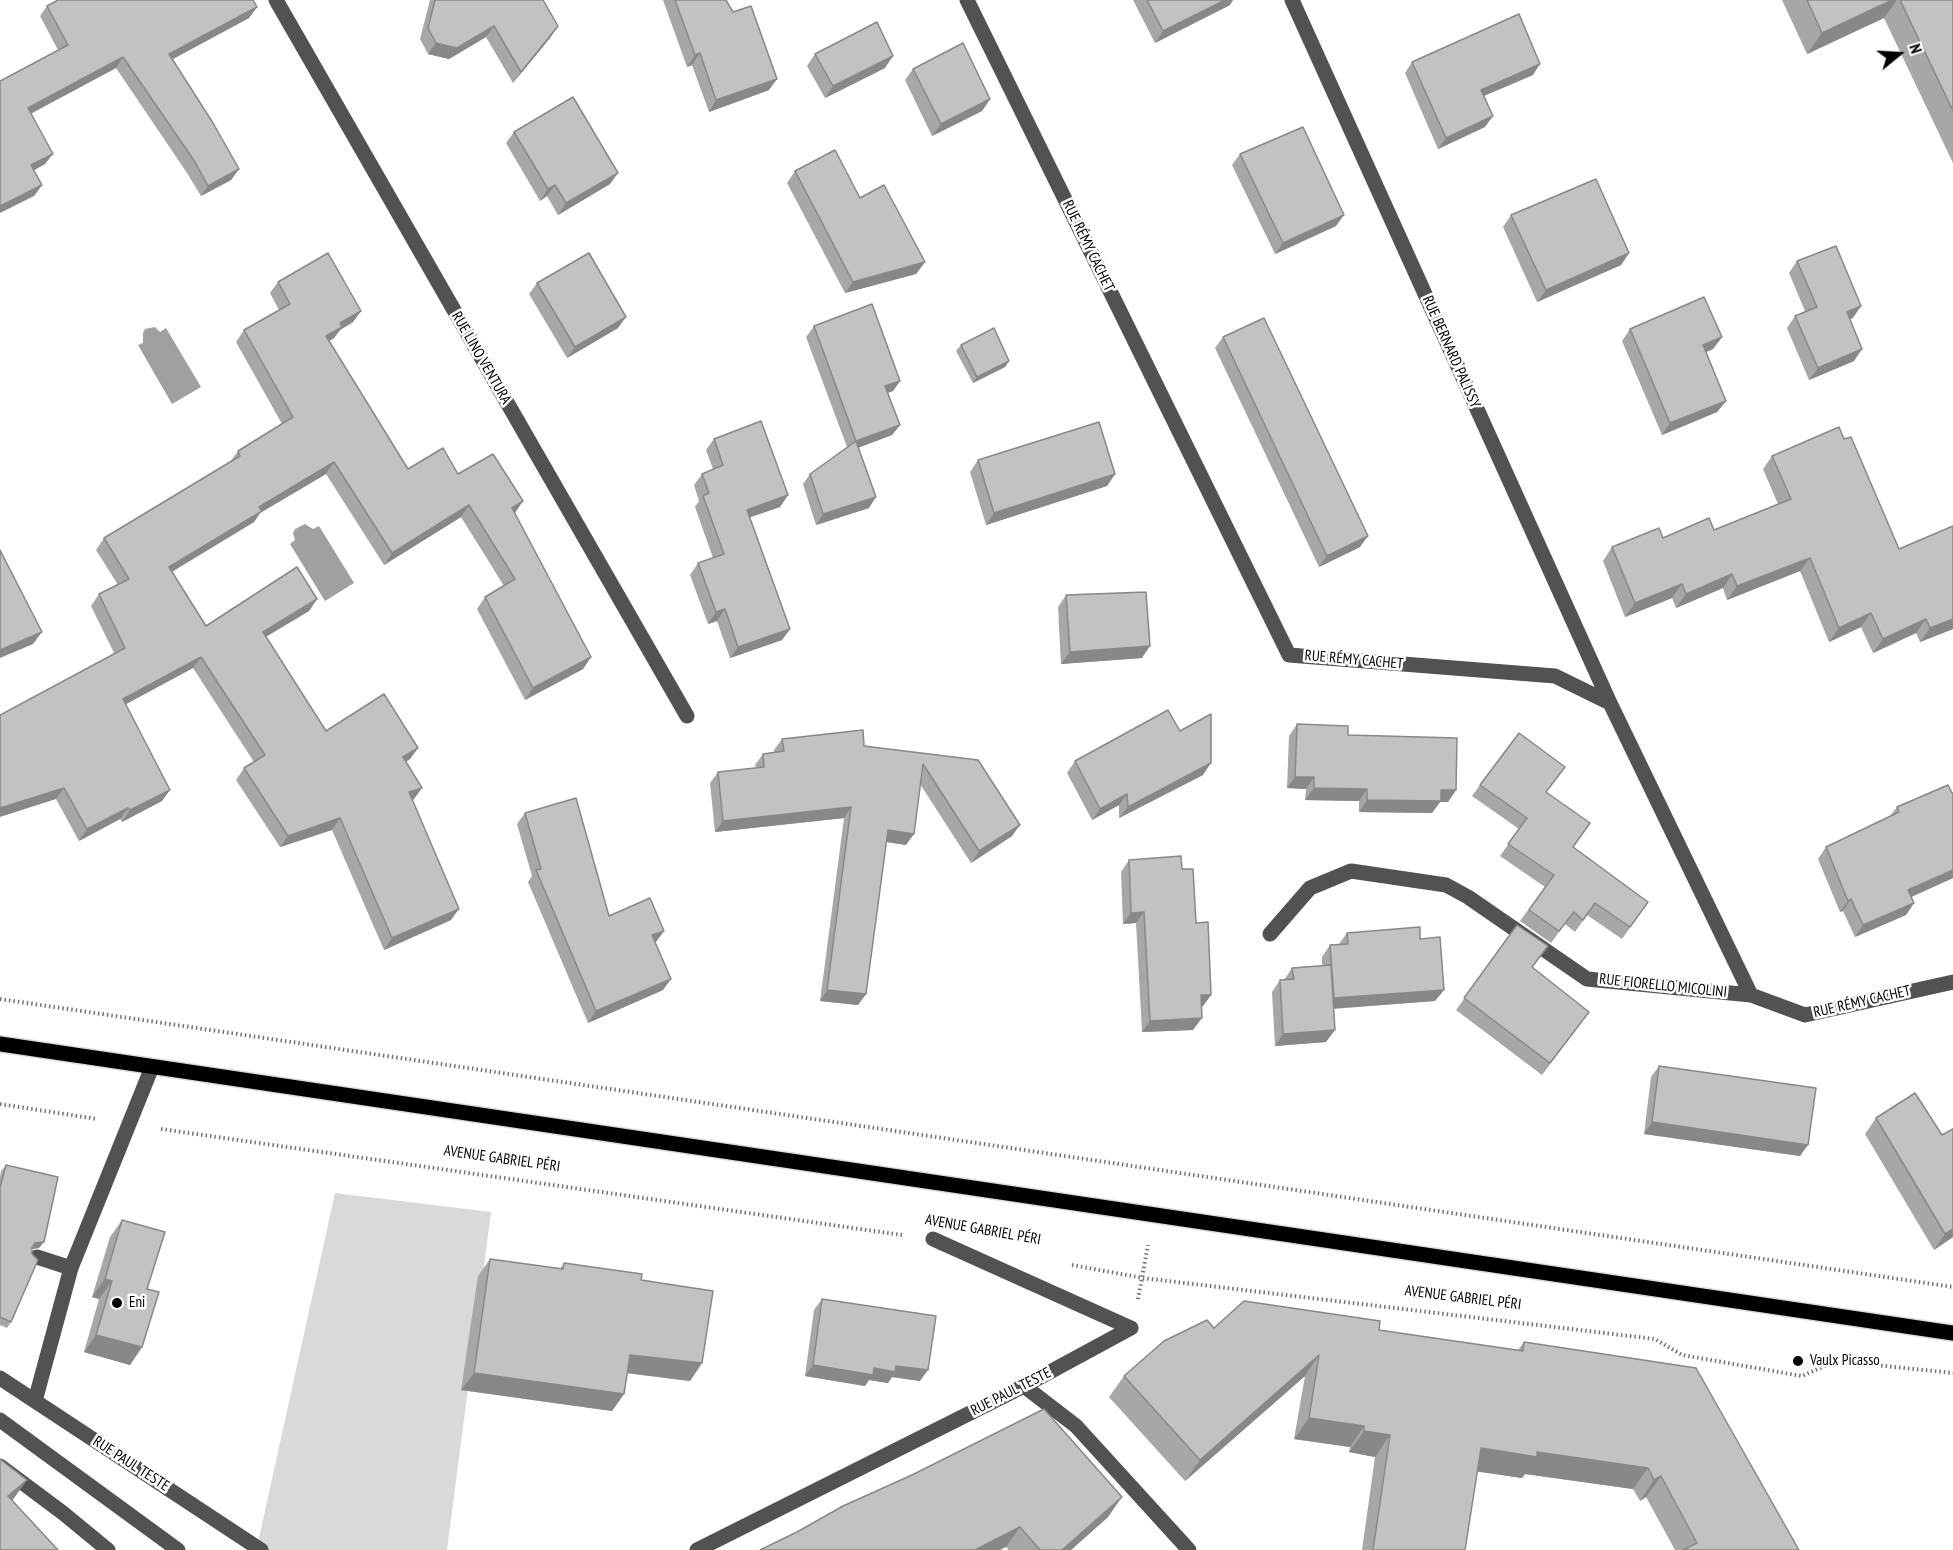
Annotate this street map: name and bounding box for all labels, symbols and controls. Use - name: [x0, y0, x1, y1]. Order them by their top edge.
- north arrow: [1869, 24, 1929, 84]
- text: N: [1905, 41, 1927, 56]
- street label: RUE RÉMY CACHET: [1058, 197, 1118, 295]
- street label: RUE BERNARD PALISSY: [1418, 293, 1484, 411]
- street label: RUE LINO VENTURA: [447, 309, 515, 407]
- street label: RUE RÉMY CACHET: [1304, 647, 1404, 673]
- street label: RUE FIORELLO MICOLINI: [1598, 970, 1728, 1002]
- street label: RUE RÉMY CACHET: [1812, 982, 1912, 1022]
- street label: AVENUE GABRIEL PÉRI: [443, 1142, 561, 1176]
- street label: AVENUE GABRIEL PÉRI: [924, 1211, 1042, 1249]
- street label: AVENUE GABRIEL PÉRI: [1404, 1282, 1522, 1314]
- place label: Eni: [129, 1294, 145, 1312]
- marker: Eni: [110, 1296, 124, 1310]
- place label: Vaulx Picasso: [1810, 1352, 1880, 1370]
- marker: Vaulx Picasso: [1791, 1354, 1805, 1368]
- street label: RUE PAUL TESTE: [968, 1364, 1054, 1420]
- street label: RUE PAUL TESTE: [89, 1433, 173, 1495]

